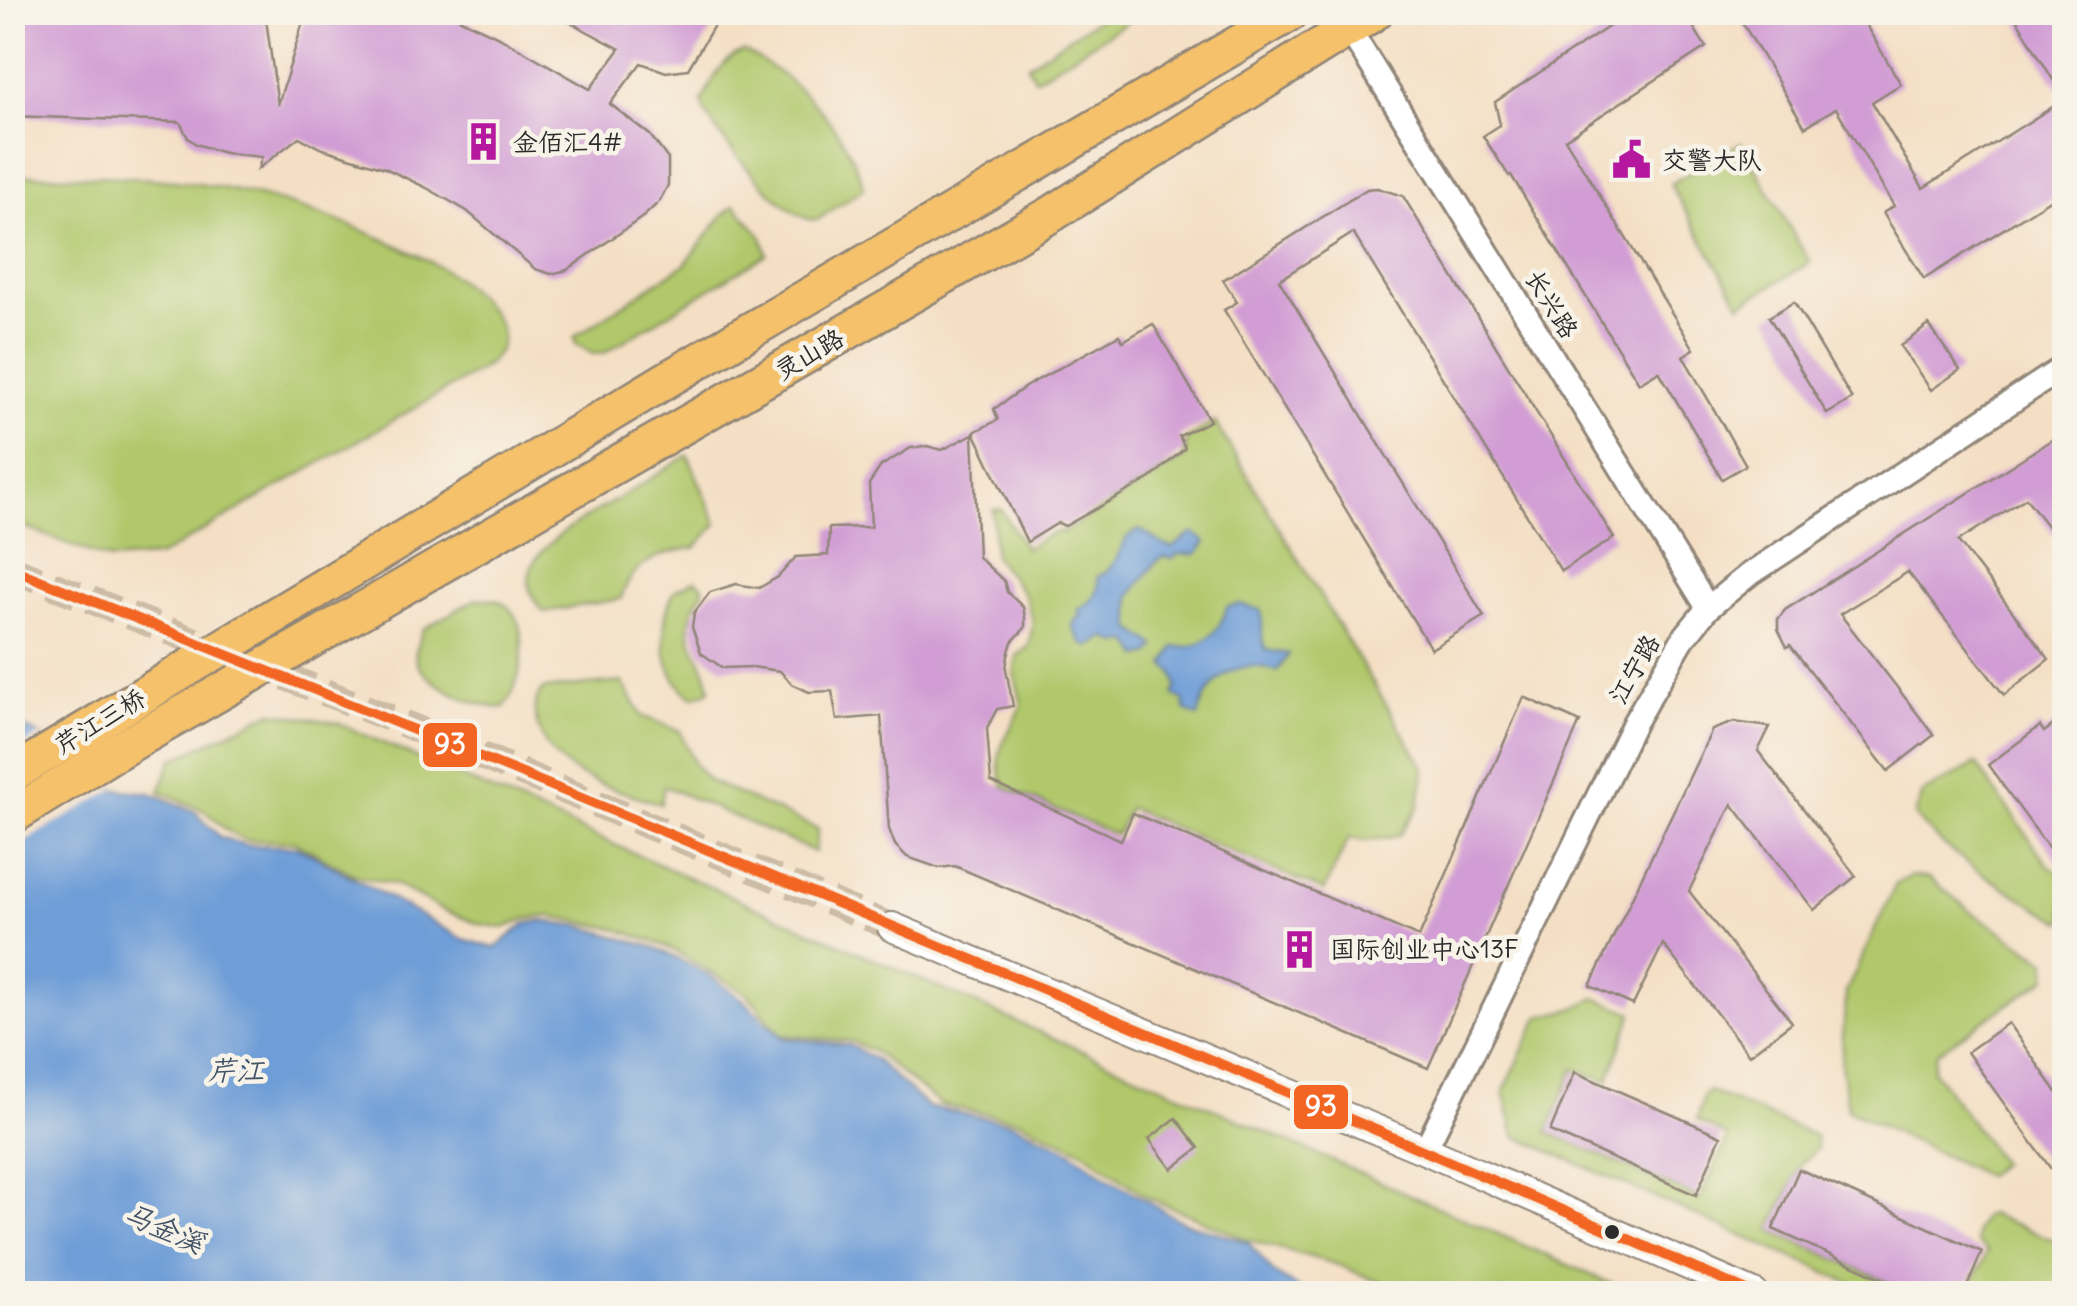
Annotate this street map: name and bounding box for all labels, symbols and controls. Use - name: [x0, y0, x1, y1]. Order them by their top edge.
- building icon: 金佰汇4#: [462, 121, 504, 163]
- place label: 金佰汇4#: [513, 126, 623, 158]
- public building icon: 交警大队: [1611, 139, 1653, 181]
- place label: 交警大队: [1662, 144, 1762, 176]
- street label: 长兴路: [1519, 264, 1585, 344]
- street label: 灵山路: [769, 321, 849, 387]
- street label: 江宁路: [1601, 629, 1667, 709]
- street label: 芹江三桥: [49, 682, 151, 760]
- line badge: 93: [421, 721, 479, 769]
- text: 93: [434, 726, 466, 762]
- building icon: 国际创业中心13F: [1279, 928, 1321, 970]
- place label: 国际创业中心13F: [1330, 933, 1518, 965]
- water label: 芹江: [208, 1052, 266, 1088]
- line badge: 93: [1292, 1083, 1350, 1131]
- text: 93: [1305, 1088, 1337, 1124]
- water label: 马金溪: [118, 1195, 212, 1262]
- unlabelled marker: [1602, 1222, 1622, 1242]

